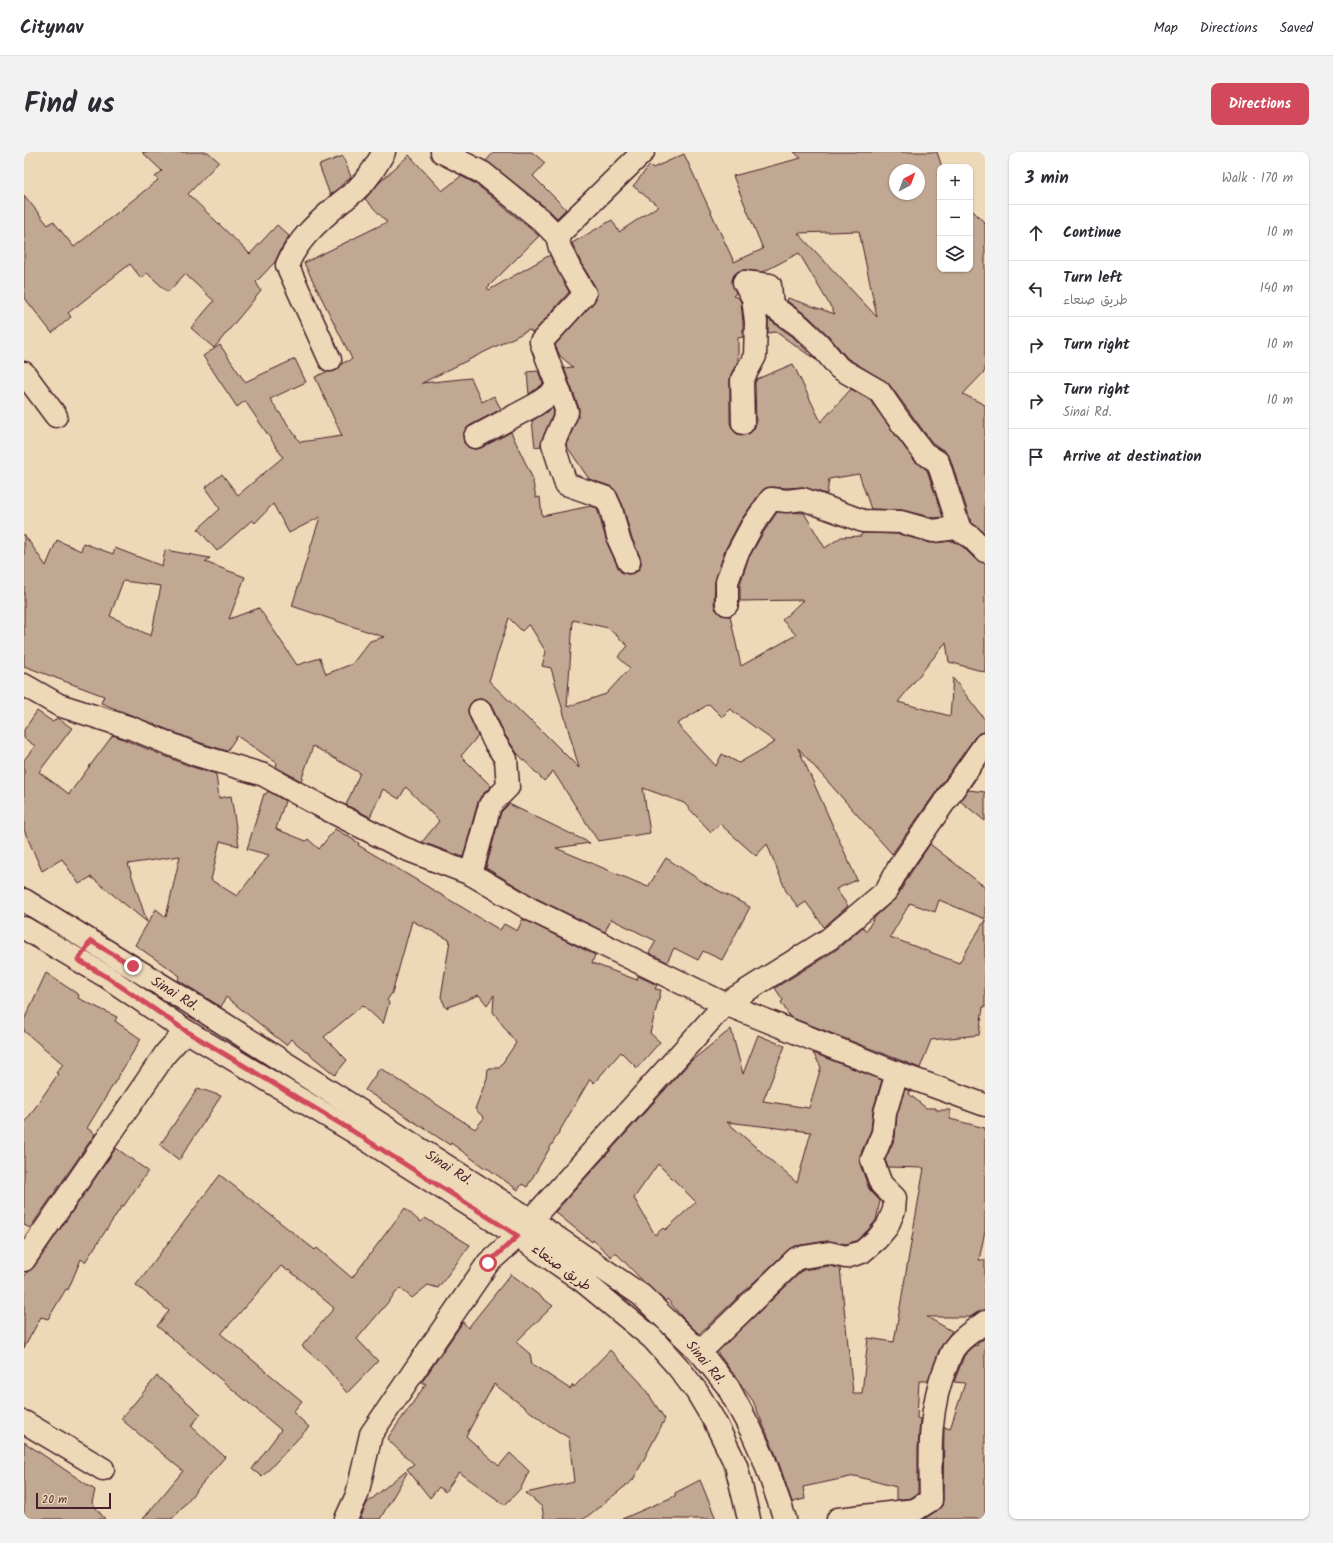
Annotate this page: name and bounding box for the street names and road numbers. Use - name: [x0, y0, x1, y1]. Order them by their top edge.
- street label: Sinai Rd.: [146, 971, 202, 1017]
- street label: Sinai Rd.: [421, 1144, 476, 1191]
- street label: طريق صنعاء: [527, 1238, 596, 1297]
- street label: Sinai Rd.: [680, 1336, 730, 1390]

